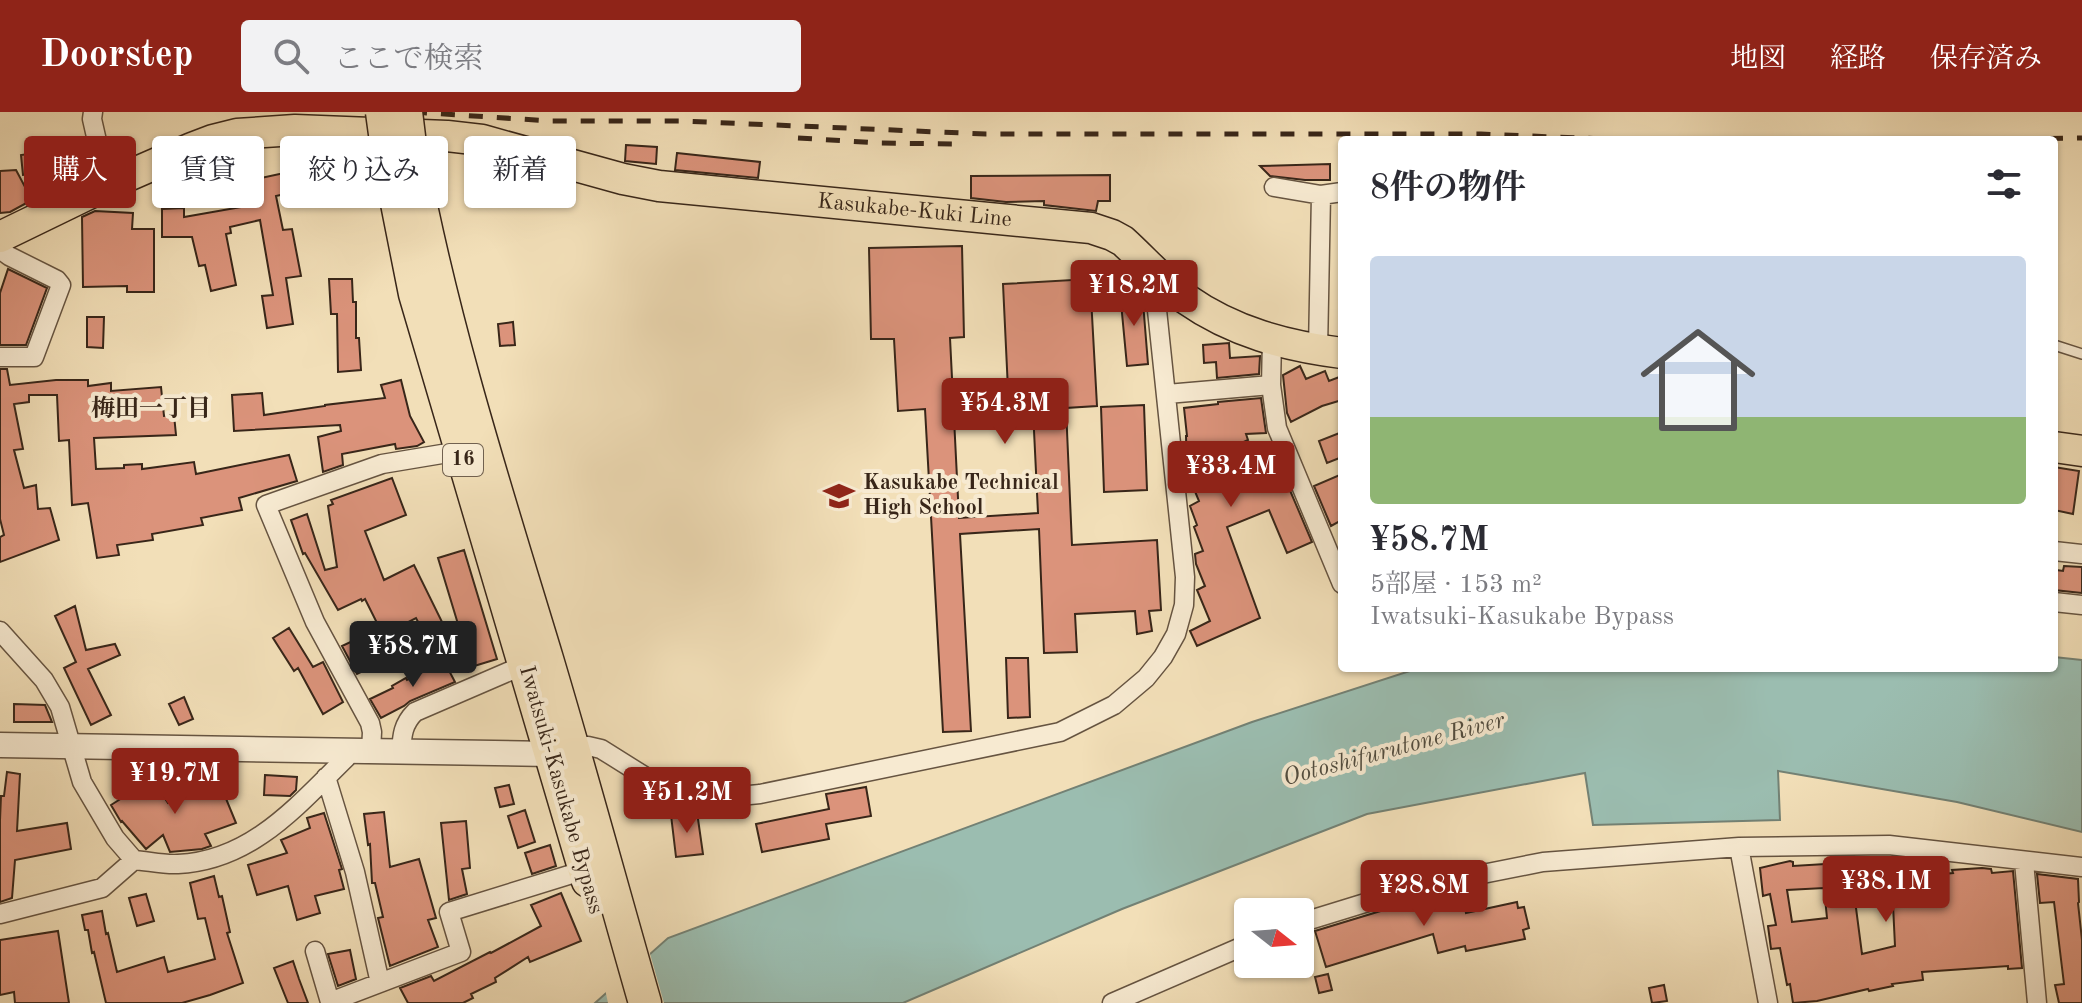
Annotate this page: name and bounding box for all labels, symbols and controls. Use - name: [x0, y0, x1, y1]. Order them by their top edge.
- search box: [241, 20, 801, 92]
- icon: search: [269, 34, 313, 78]
- text: Doorstep: [40, 37, 193, 75]
- text: ここで検索: [333, 45, 483, 75]
- text: 地図: [1730, 46, 1786, 74]
- text: 経路: [1830, 46, 1886, 74]
- text: 保存済み: [1930, 46, 2042, 74]
- chip: 購入: [24, 136, 136, 208]
- chip: 賃貸: [152, 136, 264, 208]
- chip: 絞り込み: [280, 136, 448, 208]
- chip: 新着: [464, 136, 576, 208]
- icon: filters: [1982, 162, 2026, 206]
- text: 8件の物件: [1370, 172, 1526, 206]
- street label: Kasukabe-Kuki Line: [816, 190, 1013, 231]
- pin: ¥18.2M: [1069, 260, 1199, 328]
- text: ¥18.2M: [1089, 273, 1179, 299]
- icon: home: [1626, 308, 1770, 452]
- pin: ¥54.3M: [940, 378, 1070, 446]
- text: ¥54.3M: [960, 391, 1050, 417]
- district label: 梅田一丁目: [91, 395, 211, 422]
- pin: ¥33.4M: [1166, 441, 1296, 509]
- road number: 16: [443, 444, 483, 476]
- text: ¥33.4M: [1186, 454, 1276, 480]
- place label: Kasukabe Technical High School: [863, 472, 1059, 519]
- school or university icon: Kasukabe Technical High School: [822, 479, 856, 513]
- text: ¥58.7M: [1370, 524, 1489, 558]
- text: 5部屋 · 153 m²: [1370, 572, 1542, 598]
- text: Iwatsuki-Kasukabe Bypass: [1370, 604, 1674, 630]
- pin: ¥58.7M: [348, 621, 478, 689]
- text: ¥58.7M: [368, 634, 458, 660]
- street label: Iwatsuki-Kasukabe Bypass: [515, 663, 607, 917]
- water label: Ootoshifurutone River: [1280, 709, 1508, 791]
- pin: ¥19.7M: [110, 748, 240, 816]
- text: ¥19.7M: [130, 761, 220, 787]
- pin: ¥51.2M: [622, 767, 752, 835]
- text: ¥51.2M: [642, 780, 732, 806]
- pin: ¥38.1M: [1821, 856, 1951, 924]
- pin: ¥28.8M: [1359, 860, 1489, 928]
- text: ¥38.1M: [1841, 869, 1931, 895]
- text: ¥28.8M: [1379, 873, 1469, 899]
- north arrow: [1234, 898, 1314, 978]
- map controls: [1234, 898, 1314, 978]

